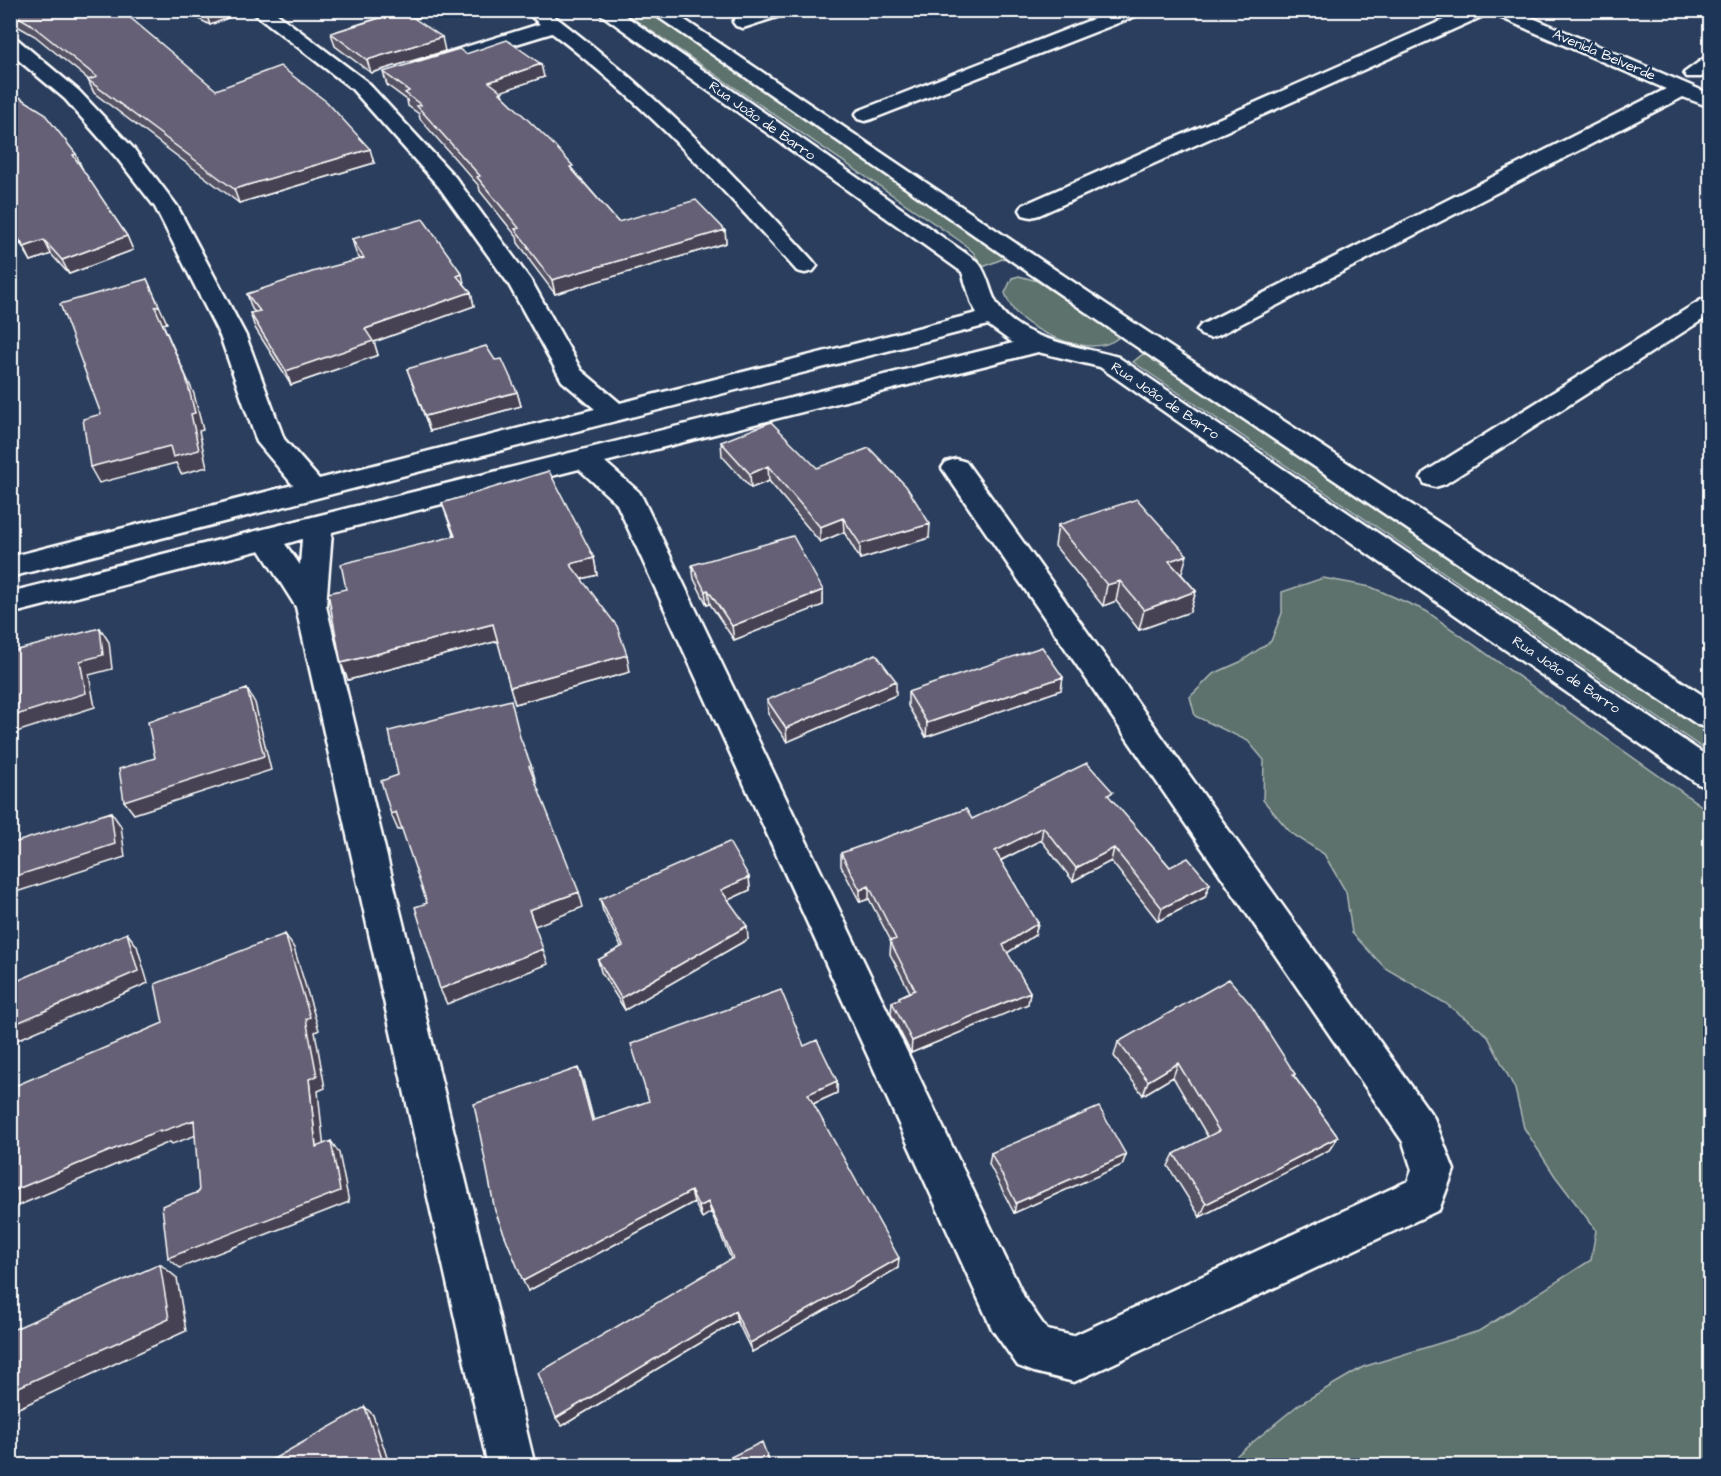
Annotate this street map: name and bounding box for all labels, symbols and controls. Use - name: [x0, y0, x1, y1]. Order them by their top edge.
- street label: Avenida Belverde: [1550, 24, 1659, 86]
- street label: Rua João de Barro: [704, 77, 820, 166]
- street label: Rua João de Barro: [1107, 357, 1223, 445]
- street label: Rua João de Barro: [1508, 631, 1624, 719]

